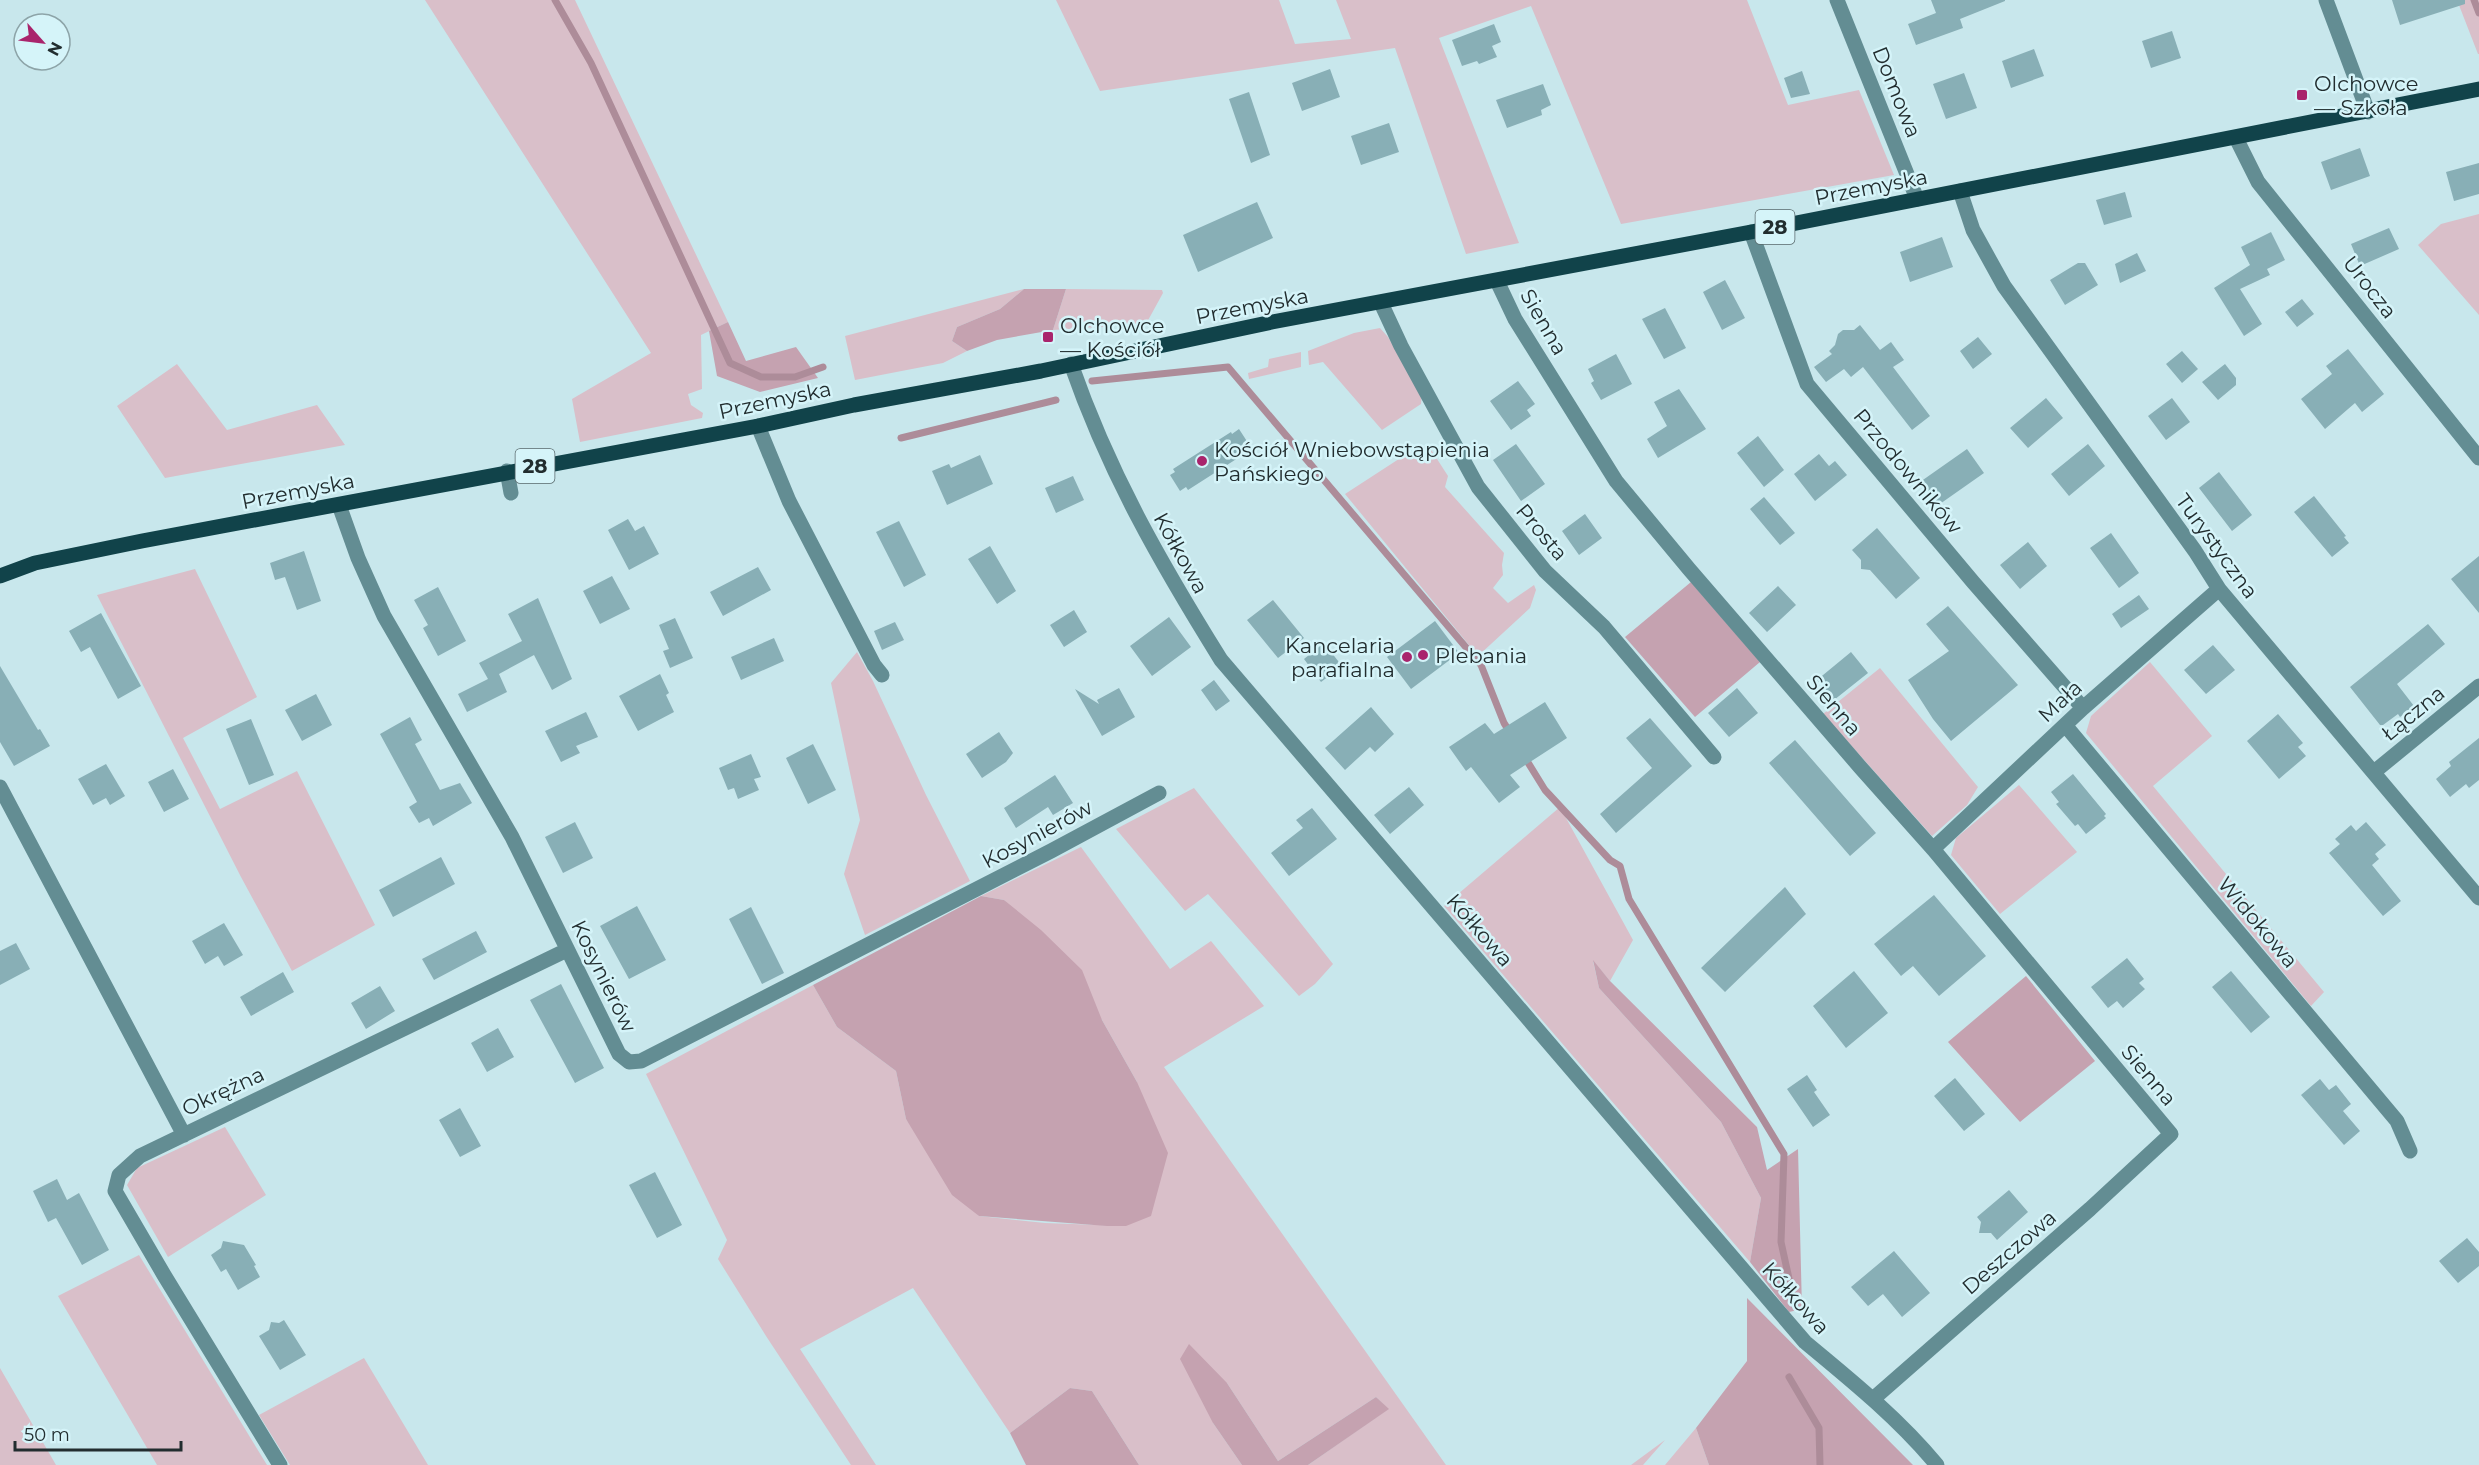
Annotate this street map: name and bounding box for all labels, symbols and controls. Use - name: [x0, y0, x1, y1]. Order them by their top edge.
- north arrow: [12, 12, 72, 72]
- text: N: [43, 39, 66, 59]
- street label: Domowa: [1867, 43, 1927, 141]
- place label: Olchowce — Szkoła: [2314, 71, 2418, 120]
- marker: Olchowce — Szkoła: [2295, 88, 2309, 102]
- street label: Przemyska: [1812, 164, 1930, 210]
- road number: 28: [1756, 210, 1794, 244]
- street label: Urocza: [2338, 251, 2402, 323]
- street label: Przemyska: [1193, 283, 1311, 329]
- street label: Sienna: [1515, 285, 1573, 359]
- place label: Olchowce — Kościół: [1060, 313, 1164, 362]
- marker: Olchowce — Kościół: [1041, 330, 1055, 344]
- street label: Przemyska: [716, 376, 834, 424]
- street label: Przodowników: [1848, 403, 1968, 539]
- place label: Kościół Wniebowstąpienia Pańskiego: [1214, 437, 1490, 486]
- road number: 28: [516, 449, 554, 483]
- marker: Kościół Wniebowstąpienia Pańskiego: [1195, 454, 1209, 468]
- street label: Przemyska: [239, 468, 357, 514]
- street label: Turystyczna: [2171, 489, 2263, 603]
- street label: Prosta: [1511, 498, 1573, 566]
- street label: Kółkowa: [1149, 508, 1213, 598]
- place label: Kancelaria parafialna: [1285, 633, 1395, 682]
- place label: Plebania: [1435, 643, 1527, 668]
- marker: Plebania: [1416, 648, 1430, 662]
- marker: Kancelaria parafialna: [1400, 650, 1414, 664]
- street label: Sienna: [1801, 669, 1867, 741]
- street label: Mała: [2033, 675, 2087, 727]
- street label: Łączna: [2376, 680, 2450, 746]
- street label: Kosynierów: [978, 794, 1097, 873]
- street label: Widokowa: [2213, 871, 2303, 973]
- street label: Kółkowa: [1441, 888, 1519, 972]
- street label: Kosynierów: [566, 916, 642, 1036]
- street label: Sienna: [2116, 1039, 2182, 1111]
- street label: Okrężna: [178, 1061, 268, 1121]
- street label: Deszczowa: [1957, 1204, 2061, 1300]
- street label: Kółkowa: [1757, 1257, 1835, 1339]
- scale bar: [15, 1414, 182, 1452]
- text: 50 m: [24, 1424, 70, 1446]

